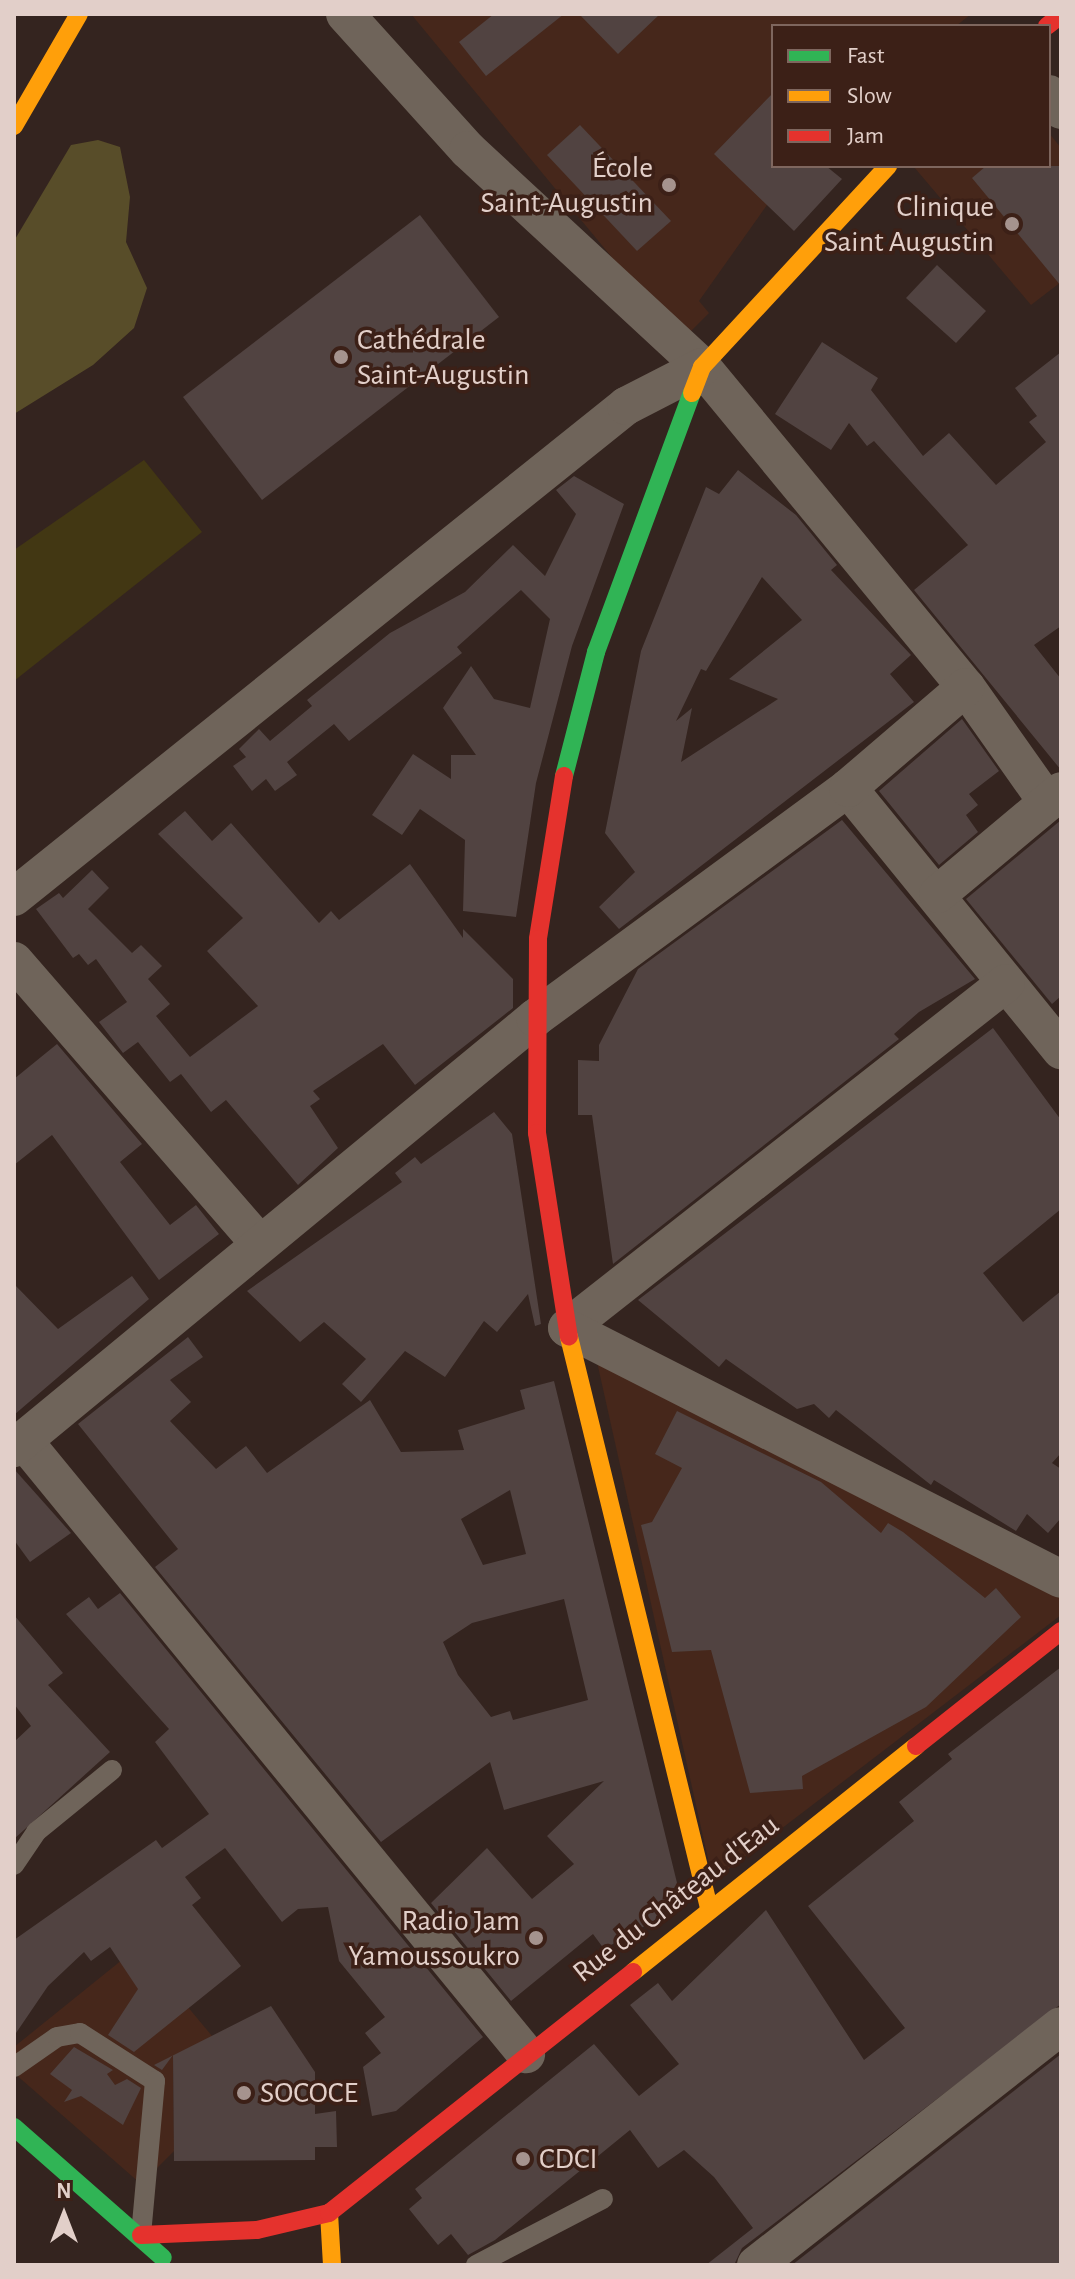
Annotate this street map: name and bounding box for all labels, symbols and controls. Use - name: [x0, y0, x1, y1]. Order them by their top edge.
- legend: [771, 24, 1051, 168]
- text: Fast: [847, 44, 884, 68]
- text: Slow: [847, 84, 892, 108]
- text: Jam: [847, 124, 884, 148]
- place label: École Saint-Augustin: [481, 150, 653, 220]
- marker: École Saint-Augustin: [660, 176, 678, 194]
- place label: Clinique Saint Augustin: [824, 189, 994, 260]
- marker: Clinique Saint Augustin: [1001, 213, 1023, 235]
- place label: Cathédrale Saint-Augustin: [357, 322, 529, 392]
- marker: Cathédrale Saint-Augustin: [332, 348, 350, 366]
- street label: Rue du Château d'Eau: [566, 1807, 786, 1991]
- place label: Radio Jam Yamoussoukro: [348, 1903, 520, 1974]
- marker: Radio Jam Yamoussoukro: [527, 1929, 545, 1947]
- place label: SOCOCE: [260, 2075, 358, 2111]
- marker: SOCOCE: [235, 2084, 253, 2102]
- place label: CDCI: [539, 2141, 598, 2177]
- marker: CDCI: [514, 2150, 532, 2168]
- north arrow: [24, 2175, 104, 2255]
- text: N: [56, 2180, 72, 2202]

